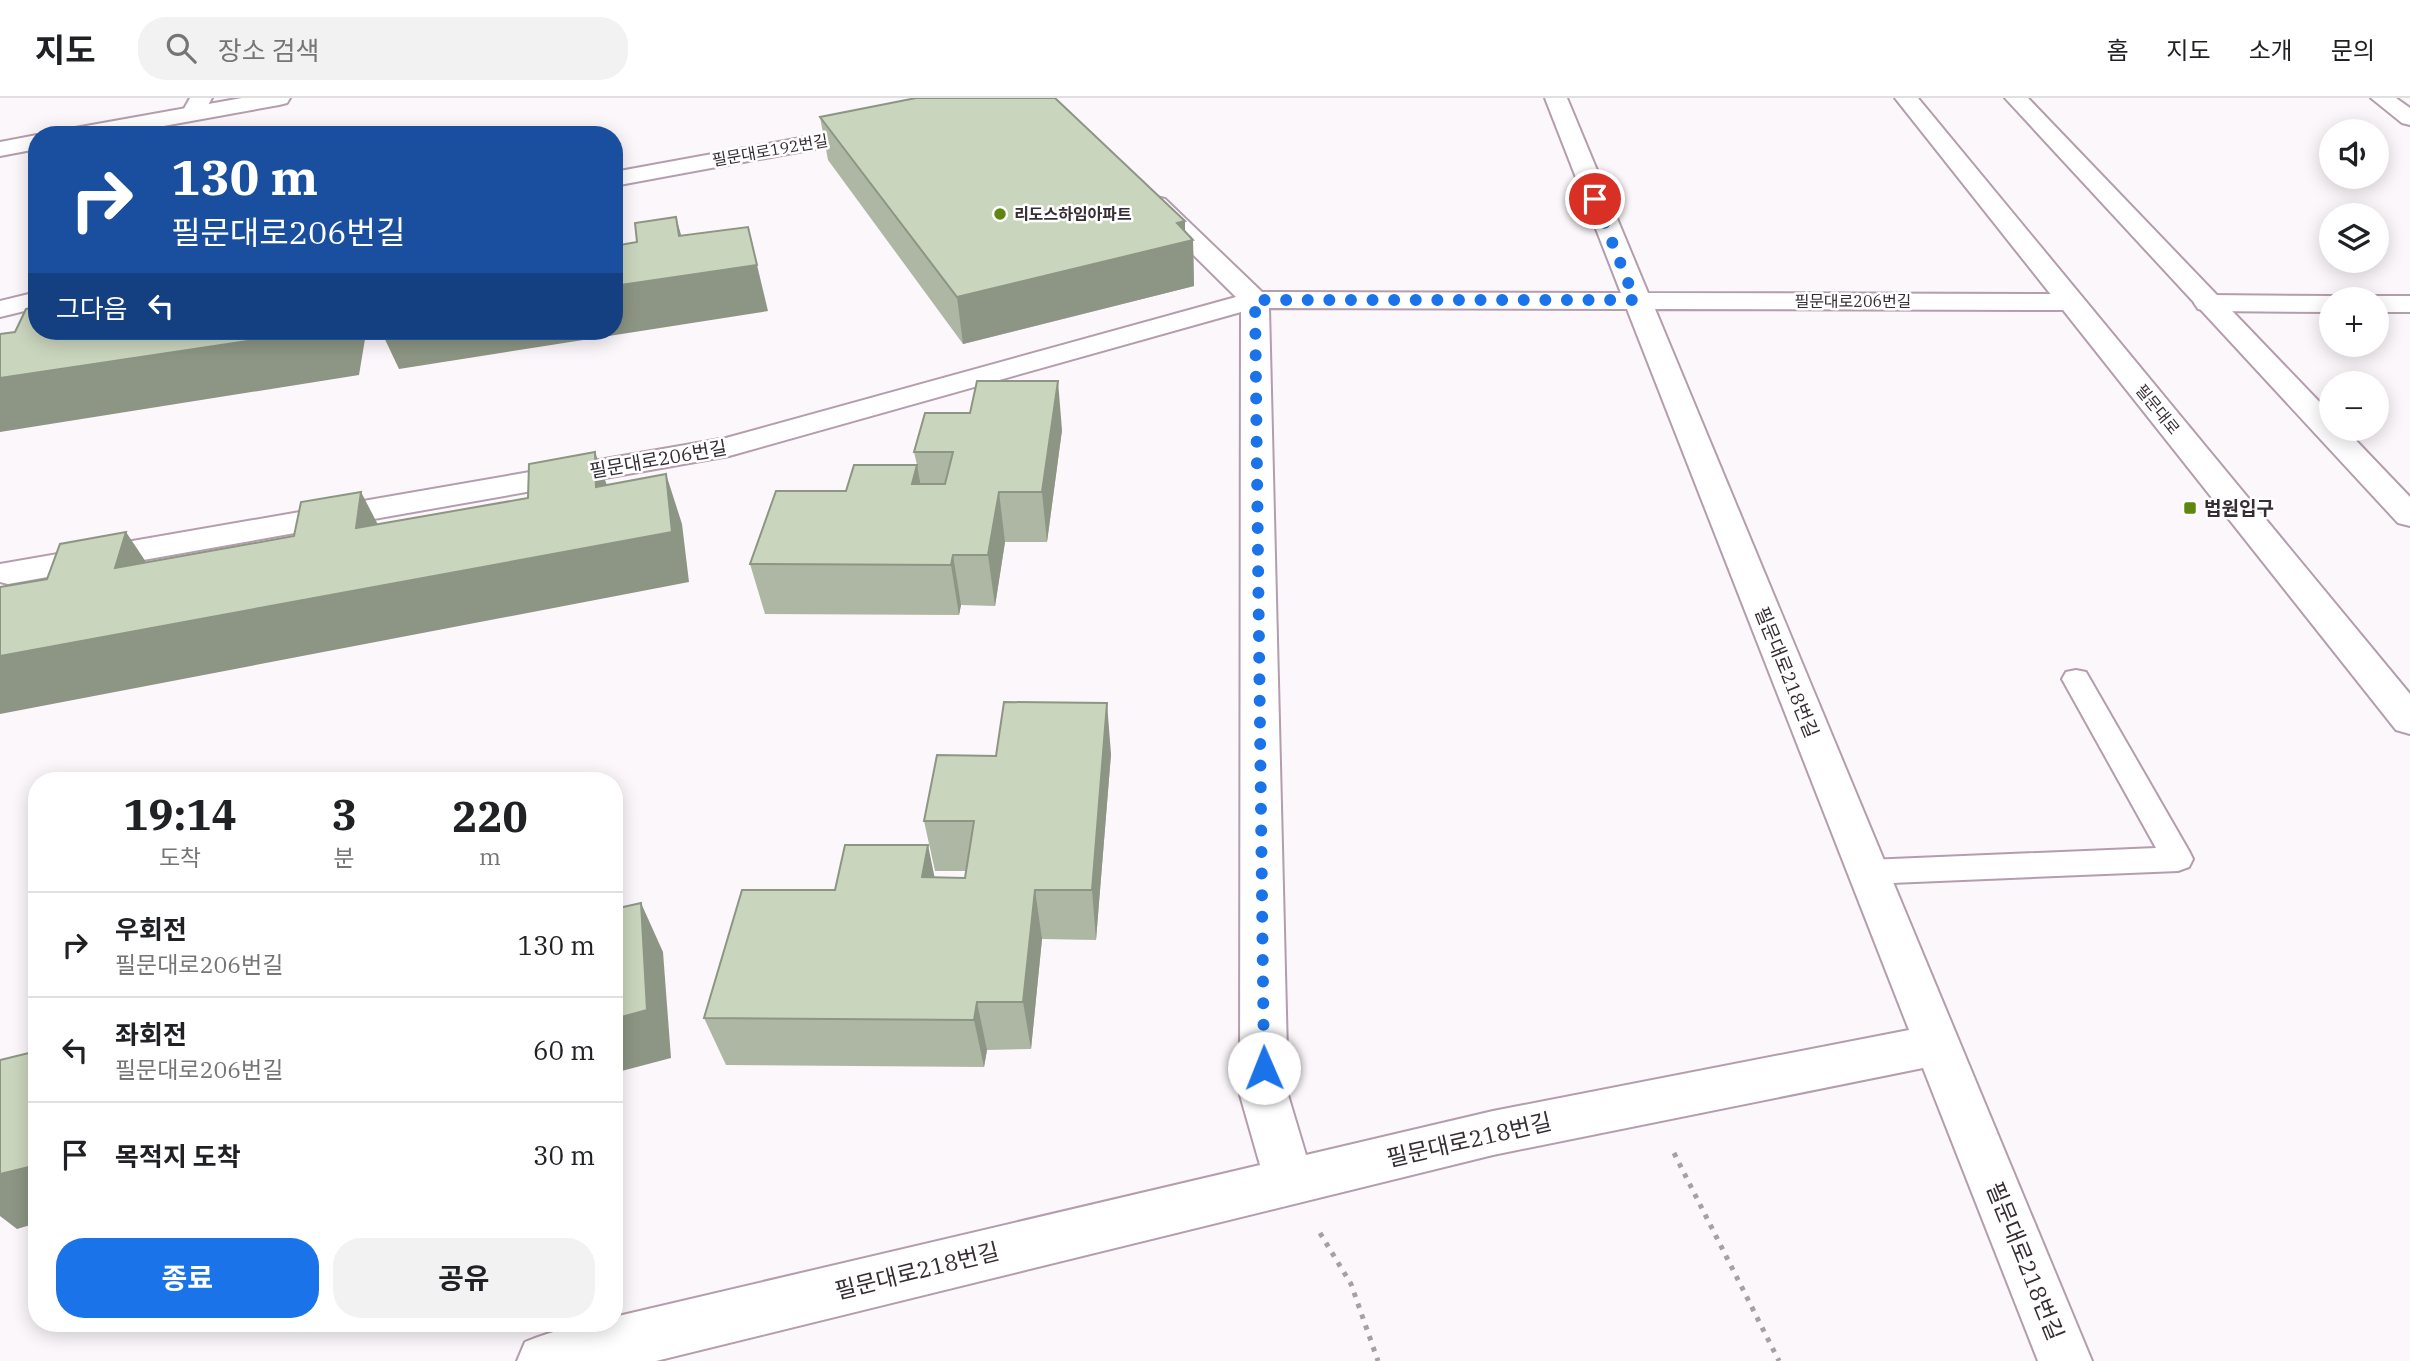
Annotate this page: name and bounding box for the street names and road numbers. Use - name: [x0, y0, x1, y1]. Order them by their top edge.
- street label: 필문대로192번길: [711, 130, 829, 170]
- street label: 필문대로206번길: [1794, 291, 1912, 311]
- street label: 필문대로: [2132, 380, 2184, 438]
- street label: 필문대로206번길: [587, 435, 729, 483]
- street label: 필문대로218번길: [1750, 603, 1824, 741]
- street label: 필문대로218번길: [1383, 1105, 1554, 1173]
- street label: 필문대로218번길: [1980, 1177, 2071, 1344]
- street label: 필문대로218번길: [831, 1235, 1002, 1305]

